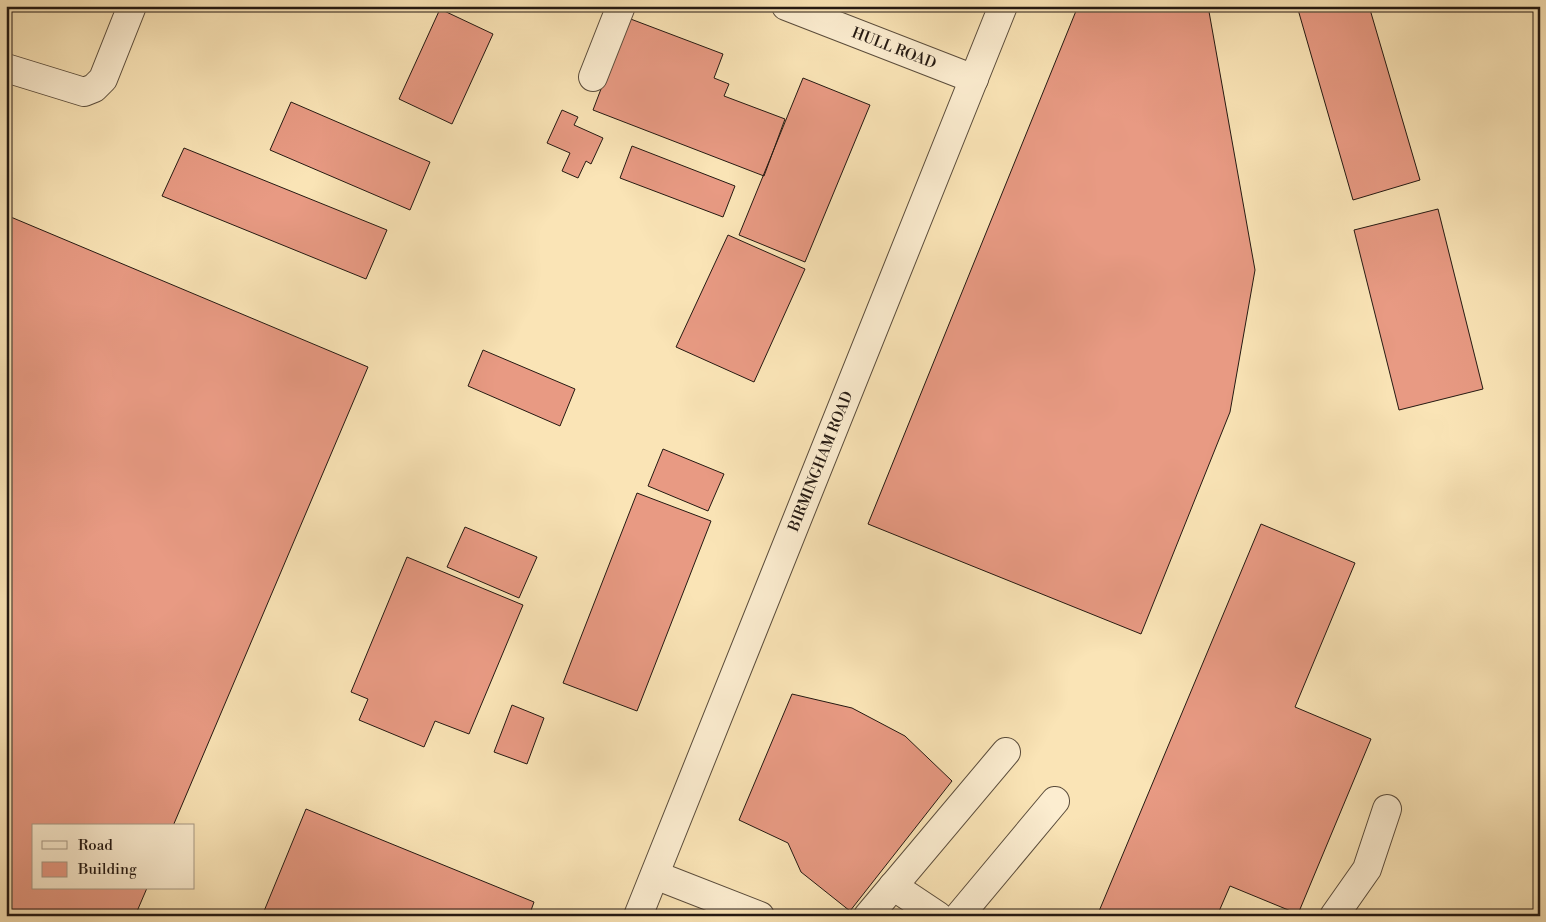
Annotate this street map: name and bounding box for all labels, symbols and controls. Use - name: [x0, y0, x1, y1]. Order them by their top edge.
- street label: HULL ROAD: [849, 23, 939, 73]
- street label: BIRMINGHAM ROAD: [784, 389, 857, 535]
- legend: [32, 824, 195, 890]
- text: Road: [78, 836, 113, 855]
- text: Building: [77, 860, 137, 879]

